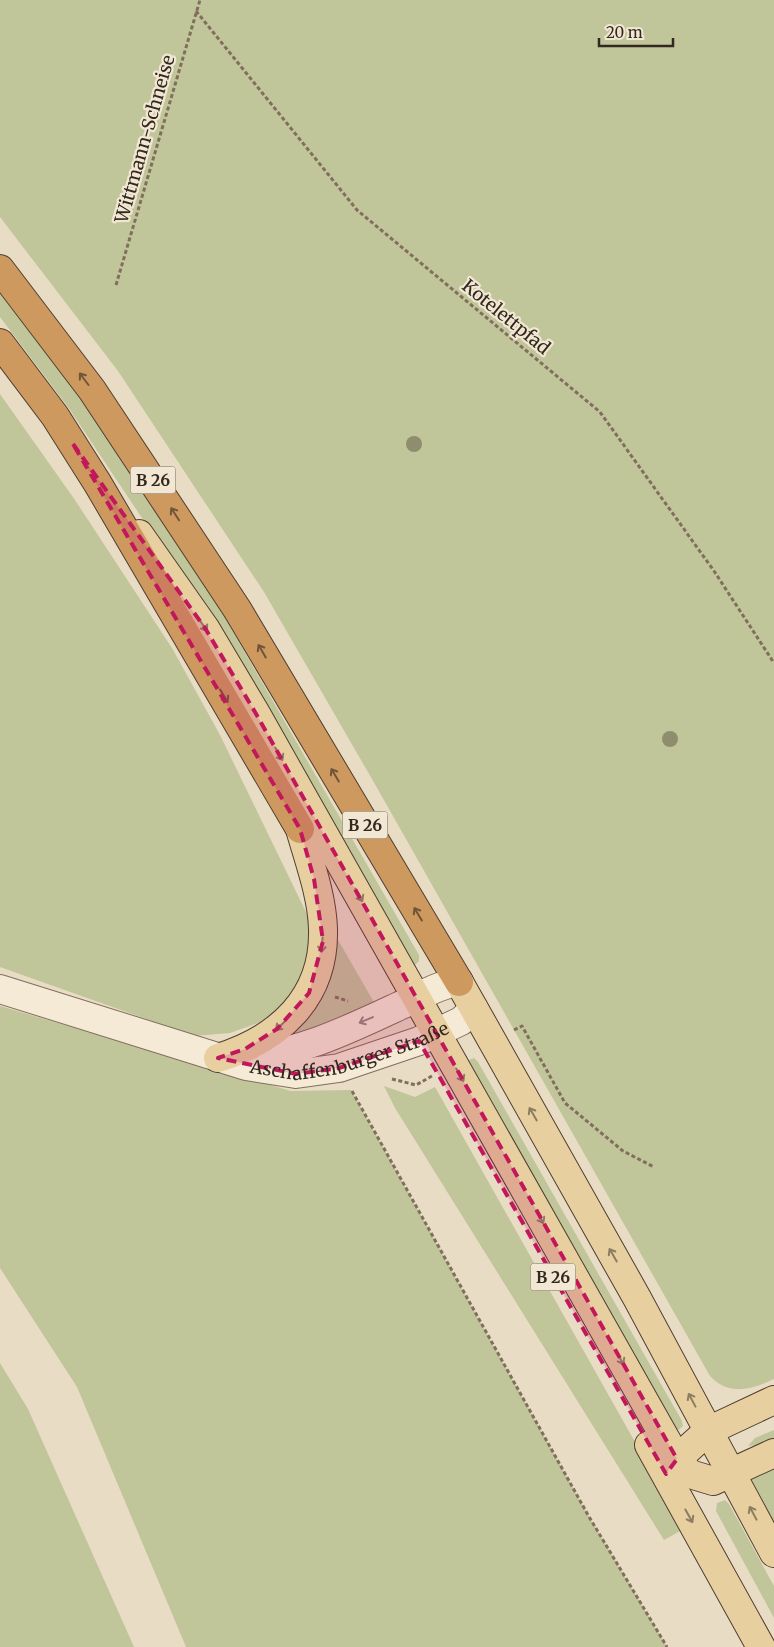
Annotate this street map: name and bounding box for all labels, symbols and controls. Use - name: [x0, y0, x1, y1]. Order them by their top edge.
- scale bar: [599, 15, 673, 47]
- text: 20 m: [606, 23, 643, 42]
- street label: Wittmann-Schneise: [109, 52, 180, 227]
- street label: Kotelettpfad: [458, 274, 555, 359]
- one-way arrow: [79, 372, 89, 386]
- road number: B 26: [130, 466, 176, 494]
- one-way arrow: [170, 507, 180, 521]
- one-way arrow: [199, 618, 209, 632]
- one-way arrow: [256, 645, 266, 659]
- one-way arrow: [219, 688, 229, 702]
- one-way arrow: [275, 746, 284, 761]
- one-way arrow: [329, 768, 339, 782]
- road number: B 26: [342, 812, 388, 838]
- one-way arrow: [354, 888, 364, 903]
- one-way arrow: [413, 908, 423, 922]
- one-way arrow: [318, 936, 327, 952]
- one-way arrow: [359, 1015, 374, 1025]
- street label: Aschaffenburger Straße: [248, 1017, 452, 1085]
- one-way arrow: [274, 1019, 287, 1031]
- one-way arrow: [456, 1068, 466, 1082]
- one-way arrow: [528, 1107, 538, 1122]
- one-way arrow: [536, 1209, 546, 1223]
- one-way arrow: [608, 1249, 618, 1263]
- road number: B 26: [530, 1264, 576, 1290]
- one-way arrow: [616, 1351, 626, 1365]
- one-way arrow: [687, 1392, 697, 1407]
- one-way arrow: [748, 1506, 758, 1521]
- one-way arrow: [685, 1509, 695, 1523]

